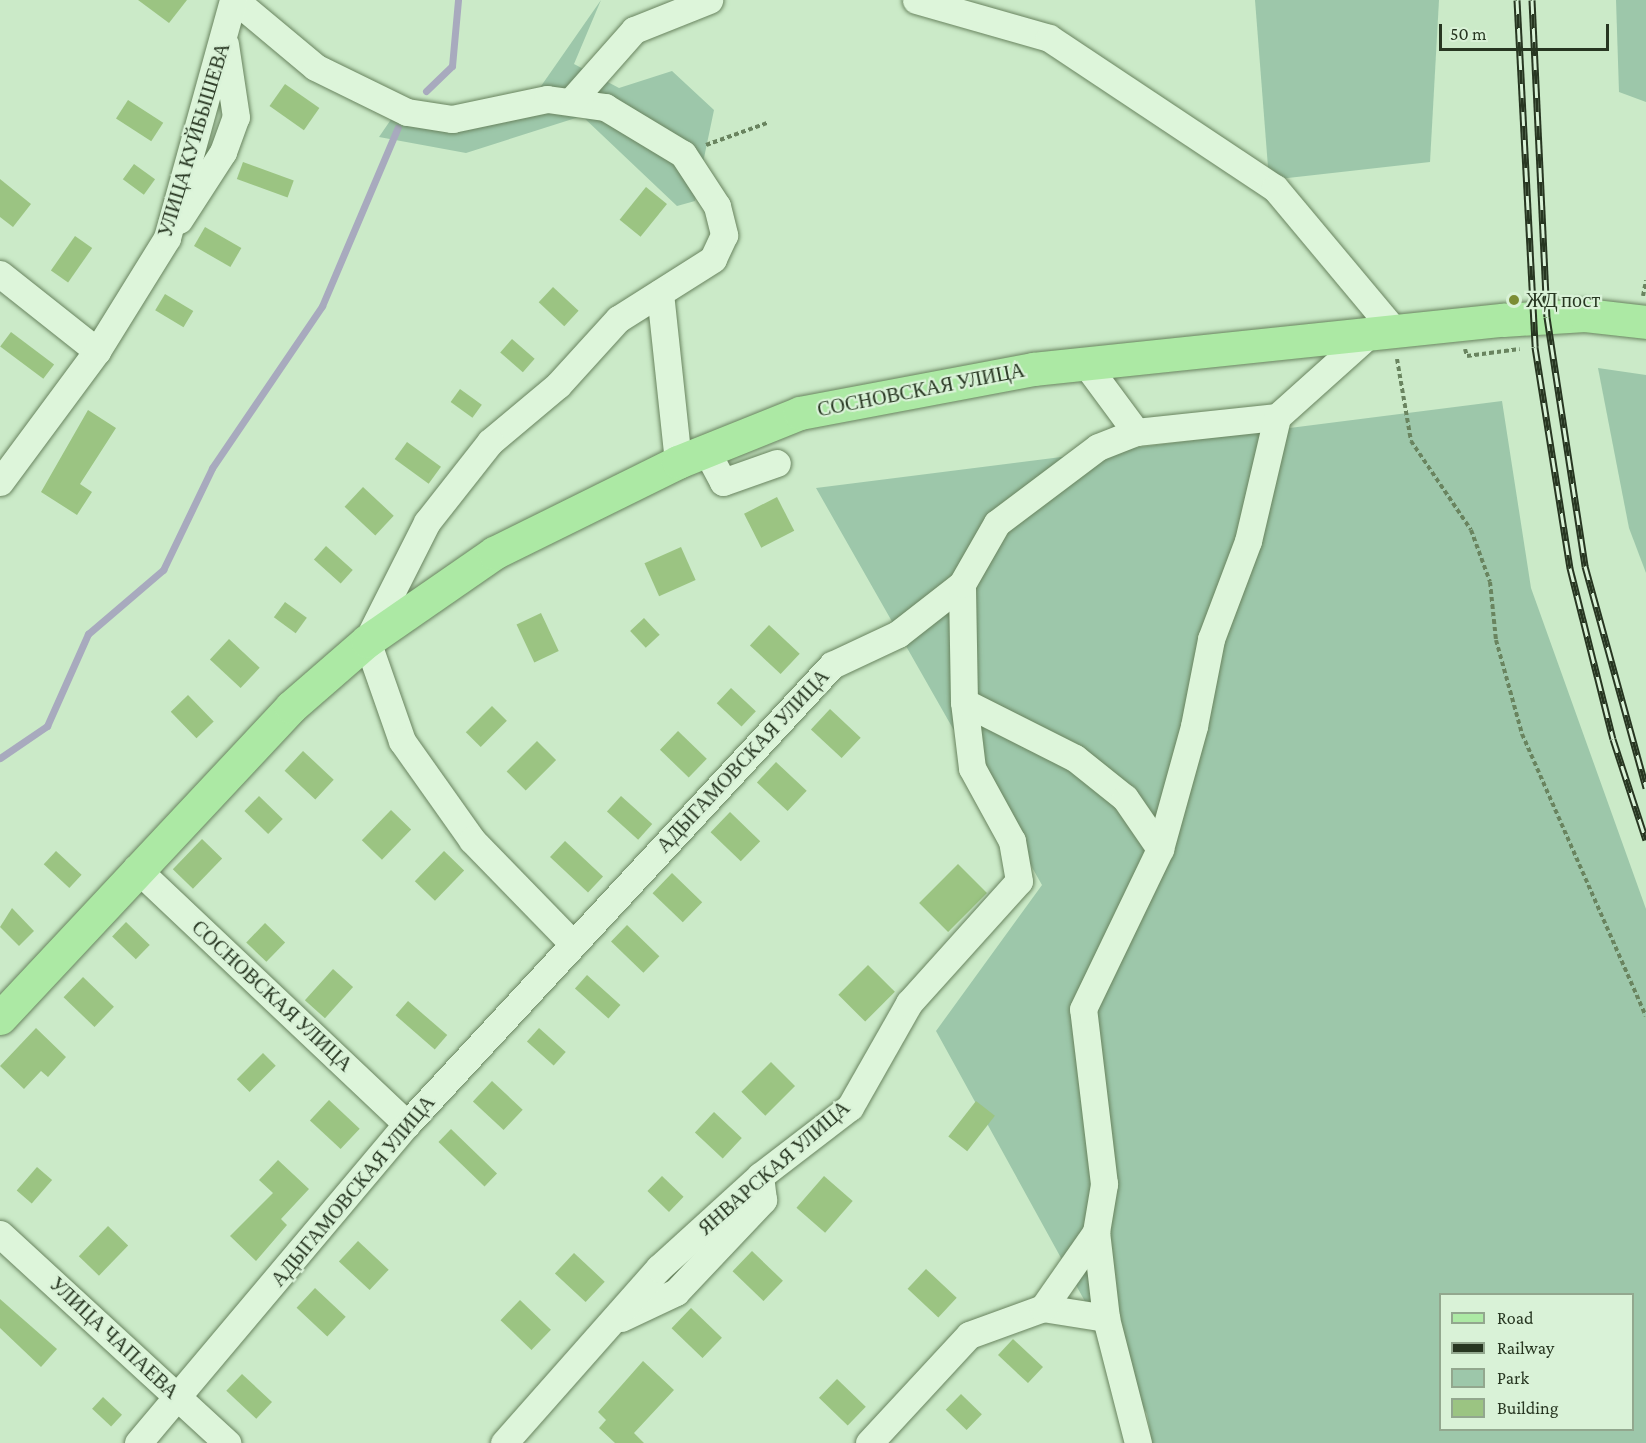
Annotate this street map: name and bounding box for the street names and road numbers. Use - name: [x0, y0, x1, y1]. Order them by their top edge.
- street label: УЛИЦА КУЙБЫШЕВА: [153, 40, 235, 240]
- street label: СОСНОВСКАЯ УЛИЦА: [815, 358, 1027, 422]
- street label: АДЫГАМОВСКАЯ УЛИЦА: [652, 664, 834, 858]
- street label: СОСНОВСКАЯ УЛИЦА: [187, 915, 357, 1077]
- street label: АДЫГАМОВСКАЯ УЛИЦА: [266, 1091, 440, 1291]
- street label: ЯНВАРСКАЯ УЛИЦА: [693, 1096, 855, 1240]
- street label: УЛИЦА ЧАПАЕВА: [45, 1272, 183, 1404]

